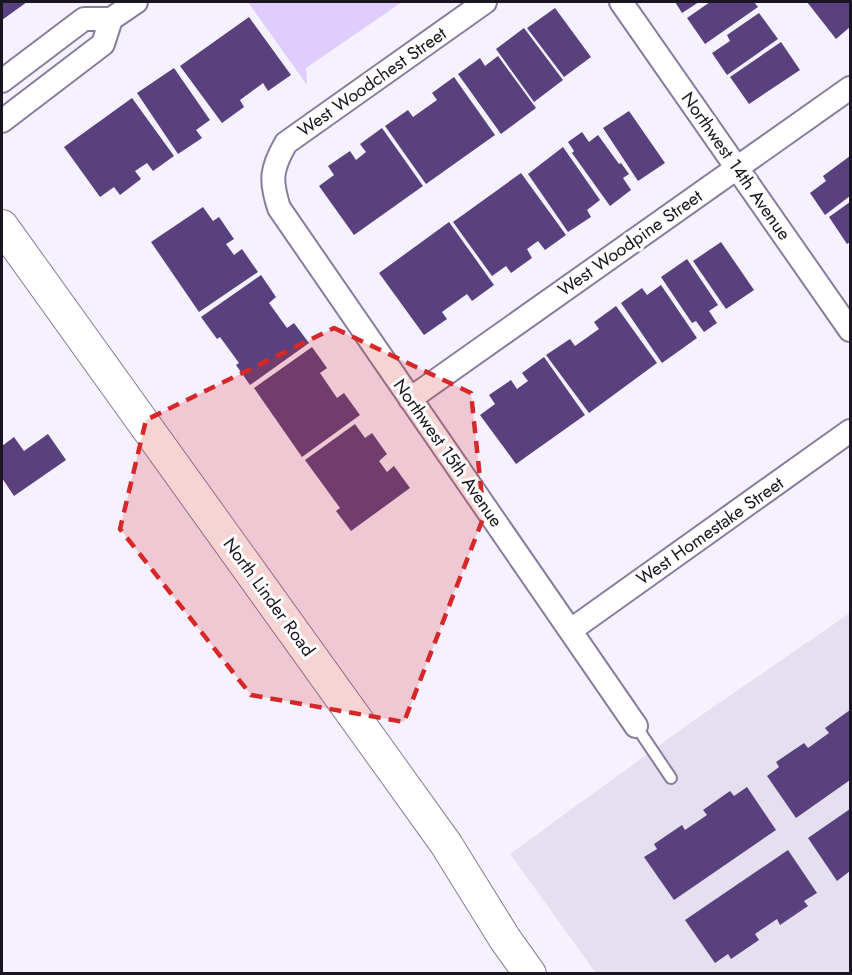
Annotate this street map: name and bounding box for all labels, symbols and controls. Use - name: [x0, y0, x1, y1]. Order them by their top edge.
- street label: West Woodchest Street: [292, 20, 452, 143]
- street label: Northwest 14th Avenue: [675, 87, 797, 245]
- street label: West Woodpine Street: [553, 183, 708, 303]
- street label: Northwest 15th Avenue: [387, 374, 509, 532]
- street label: West Homestake Street: [631, 470, 789, 592]
- street label: North Linder Road: [217, 532, 321, 662]

